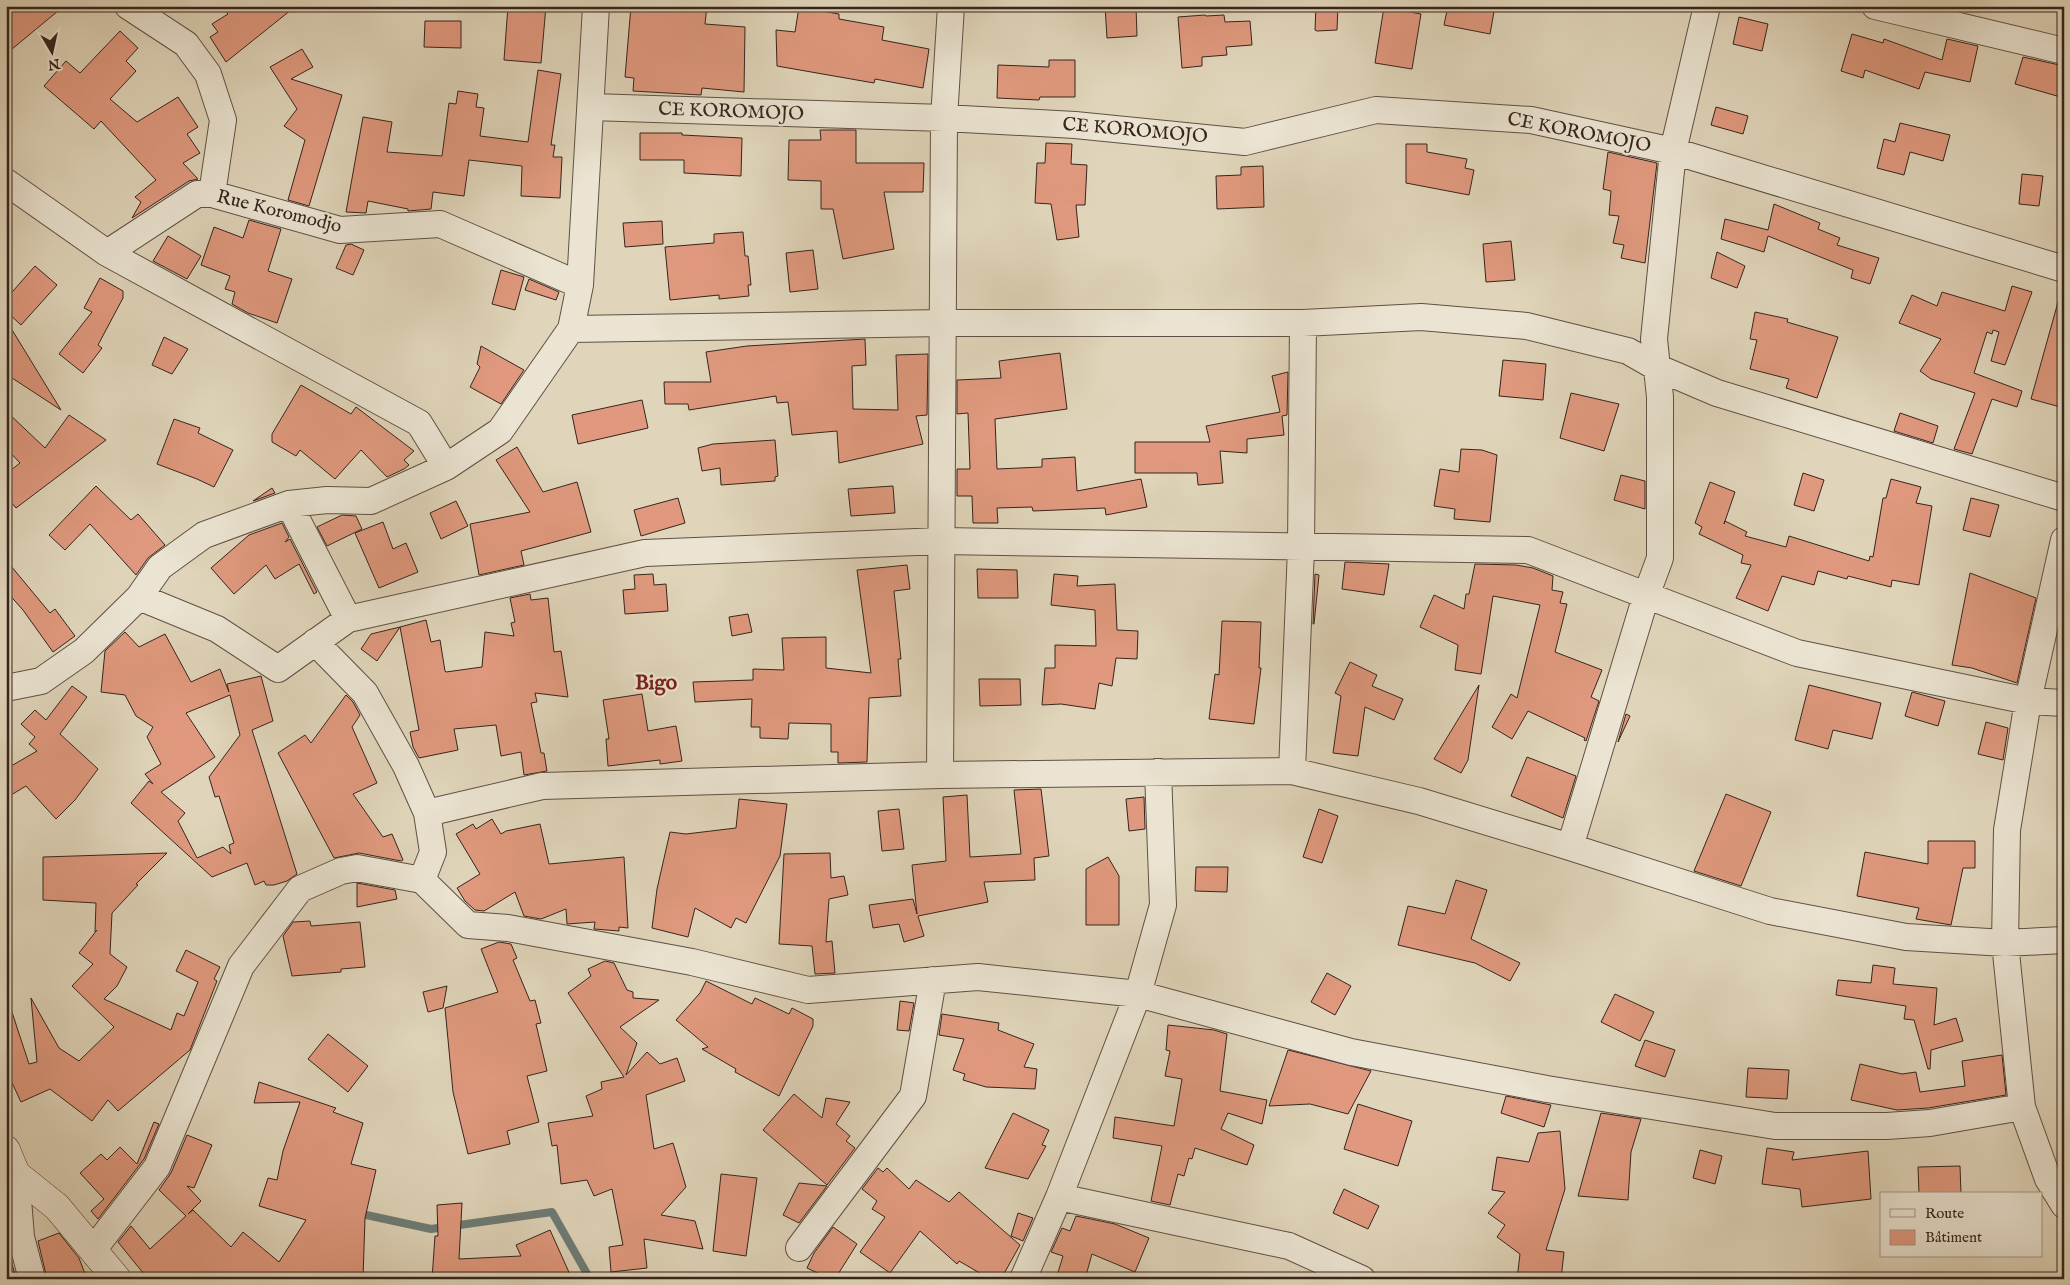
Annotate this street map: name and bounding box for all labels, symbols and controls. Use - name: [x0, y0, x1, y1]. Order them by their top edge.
- north arrow: [28, 28, 78, 78]
- text: N: [46, 54, 62, 74]
- street label: CE KOROMOJO: [658, 97, 805, 127]
- street label: CE KOROMOJO: [1505, 107, 1653, 159]
- street label: CE KOROMOJO: [1061, 113, 1209, 149]
- street label: Rue Koromodjo: [214, 185, 344, 239]
- district label: Bigo: [635, 670, 678, 697]
- legend: [1880, 1192, 2042, 1258]
- text: Route: [1925, 1204, 1964, 1223]
- text: Bâtiment: [1925, 1228, 1982, 1247]

